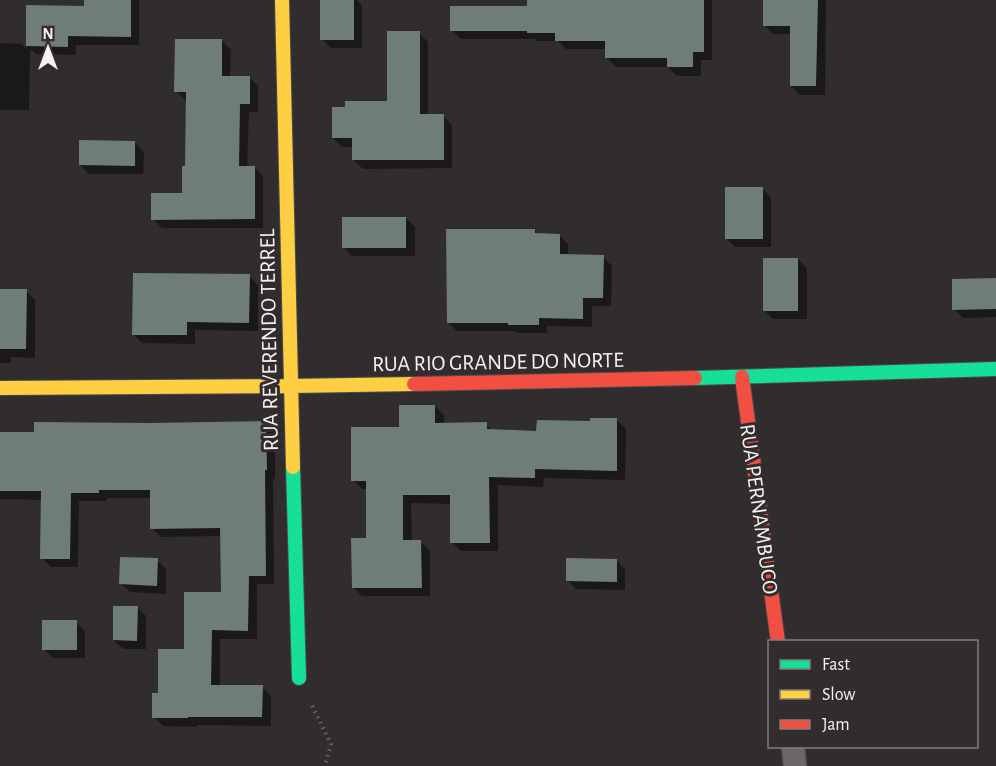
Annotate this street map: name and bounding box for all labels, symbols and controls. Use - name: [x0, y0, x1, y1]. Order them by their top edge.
- north arrow: [18, 18, 78, 78]
- text: N: [42, 26, 54, 42]
- street label: RUA REVERENDO TERREL: [256, 228, 282, 451]
- street label: RUA RIO GRANDE DO NORTE: [372, 349, 624, 375]
- street label: RUA PERNAMBUCO: [736, 423, 782, 596]
- legend: [768, 640, 978, 748]
- text: Fast: [822, 656, 850, 674]
- text: Slow: [822, 686, 855, 704]
- text: Jam: [822, 716, 850, 734]

